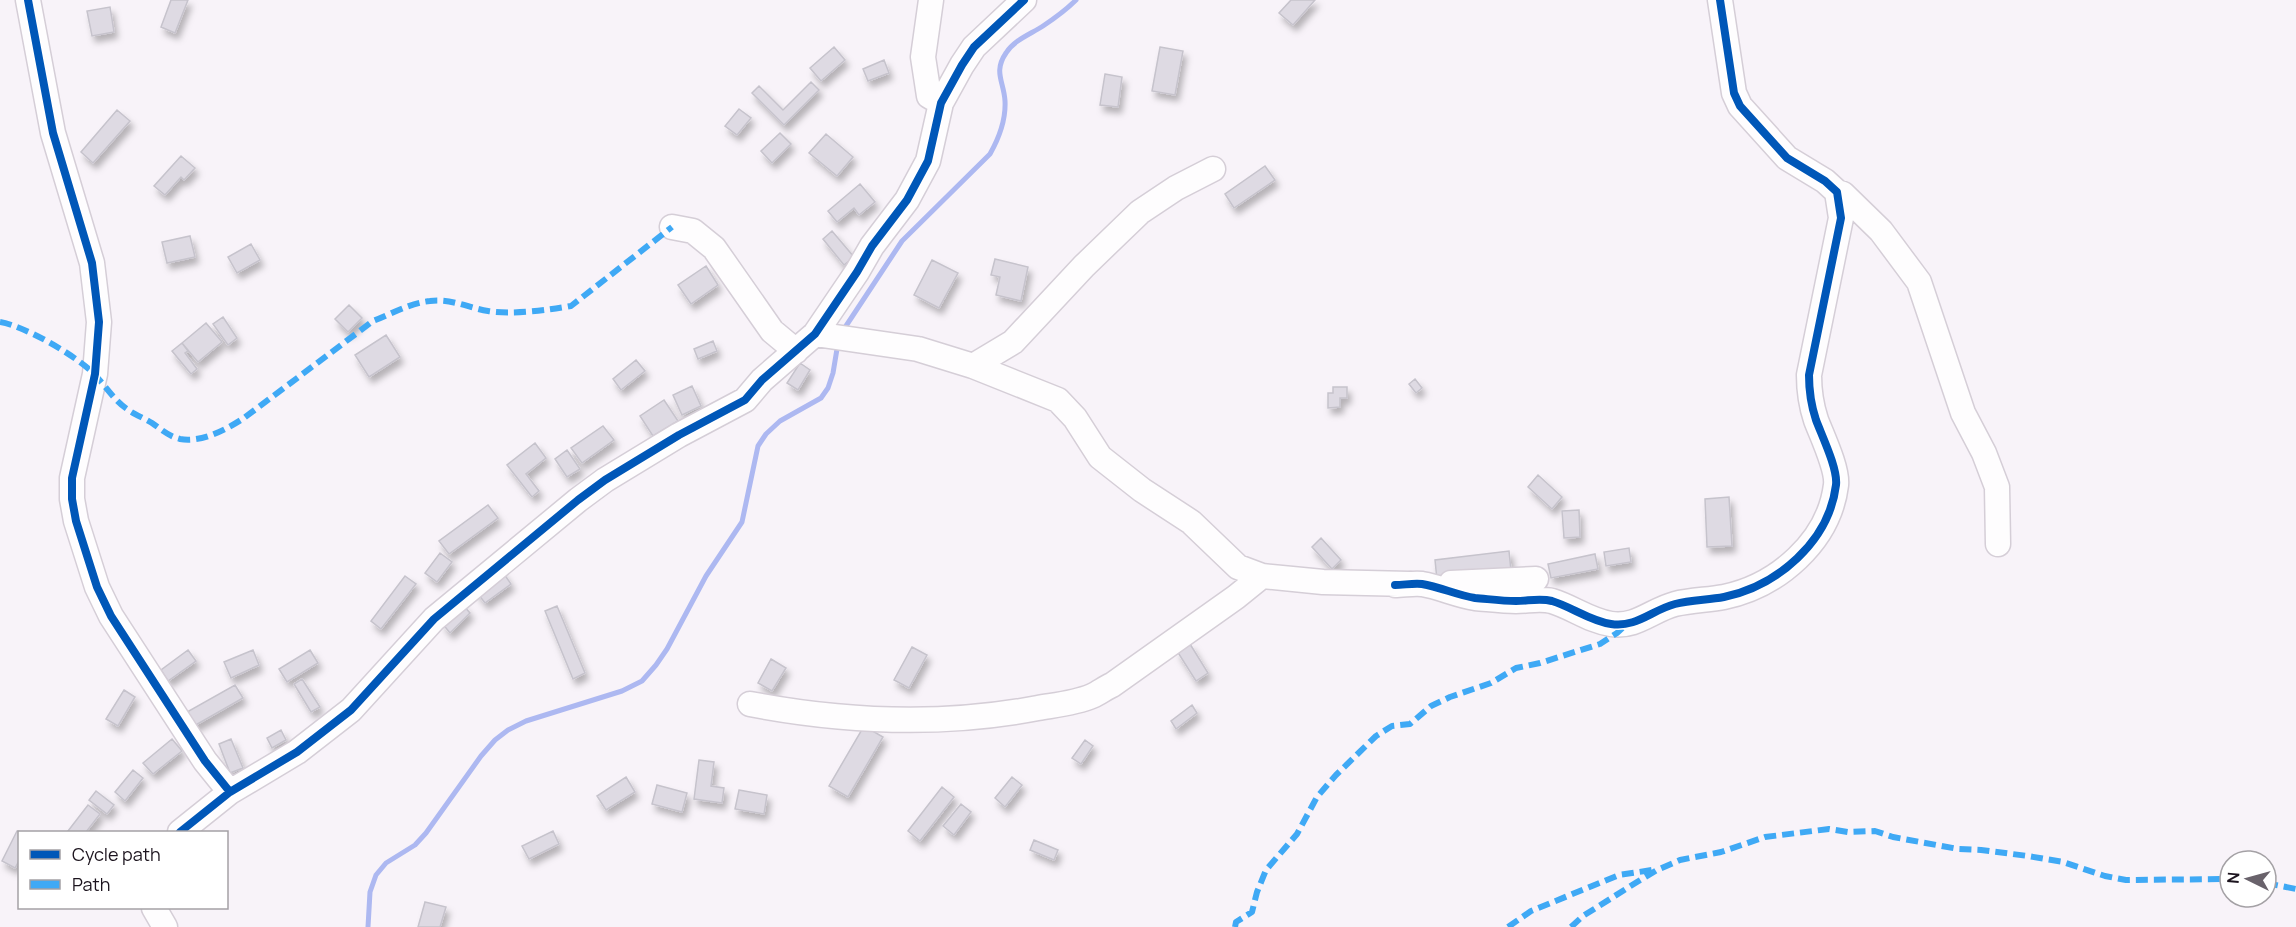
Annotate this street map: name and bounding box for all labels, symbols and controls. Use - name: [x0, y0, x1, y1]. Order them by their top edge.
- legend: [18, 831, 228, 909]
- text: Cycle path: [72, 842, 161, 866]
- north arrow: [2218, 849, 2278, 909]
- text: N: [2222, 871, 2245, 884]
- text: Path: [72, 872, 110, 896]

